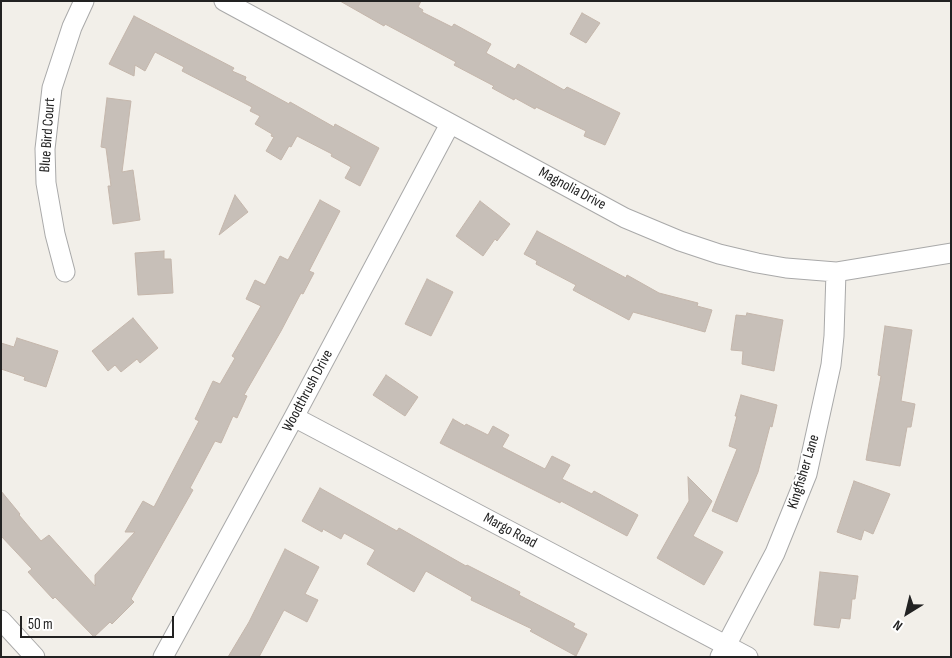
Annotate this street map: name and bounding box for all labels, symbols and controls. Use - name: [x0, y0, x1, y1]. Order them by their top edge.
- street label: Blue Bird Court: [36, 97, 60, 173]
- street label: Magnolia Drive: [535, 164, 609, 214]
- street label: Woodthrush Drive: [279, 347, 337, 435]
- street label: Kingfisher Lane: [784, 433, 824, 511]
- street label: Margo Road: [480, 509, 540, 553]
- north arrow: [882, 588, 932, 638]
- scale bar: [22, 606, 176, 638]
- text: 50 m: [28, 615, 53, 634]
- text: N: [890, 616, 906, 635]

